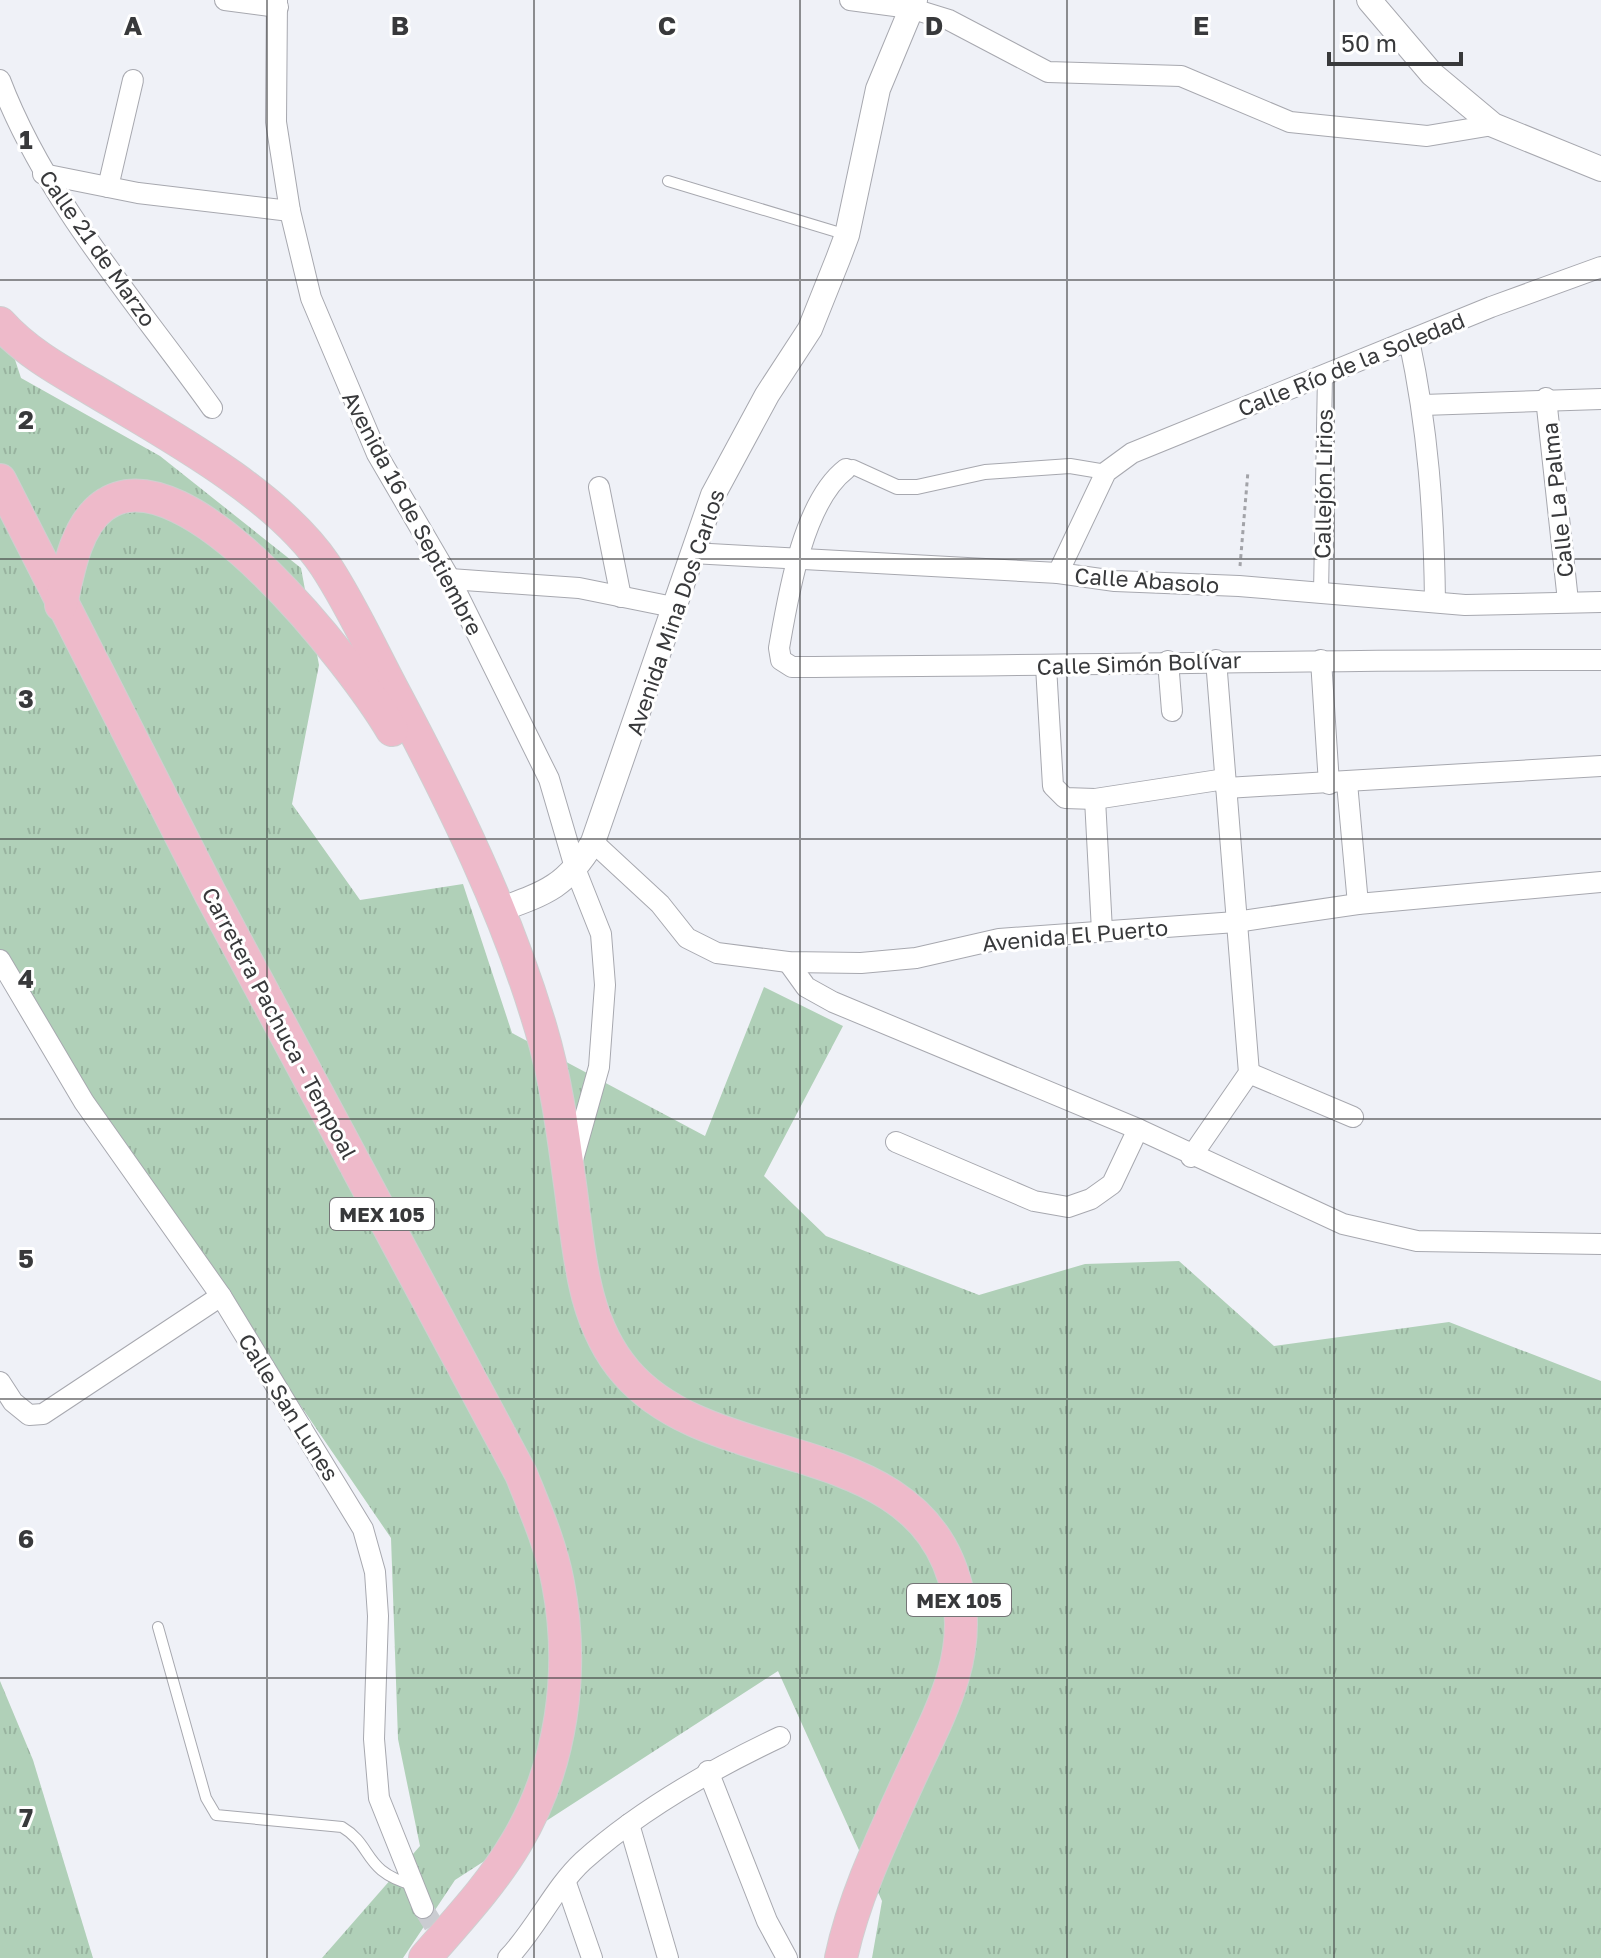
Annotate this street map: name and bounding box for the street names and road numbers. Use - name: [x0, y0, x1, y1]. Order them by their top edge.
- street label: Calle 21 de Marzo: [34, 165, 162, 331]
- street label: Calle Río de la Soledad: [1234, 306, 1468, 422]
- street label: Avenida 16 de Septiembre: [337, 387, 489, 639]
- street label: Callejón Lirios: [1308, 409, 1338, 559]
- street label: Calle La Palma: [1535, 421, 1579, 579]
- street label: Avenida Mina Dos Carlos: [620, 485, 730, 739]
- street label: Calle Abasolo: [1074, 561, 1220, 599]
- street label: Calle Simón Bolívar: [1036, 646, 1242, 680]
- street label: Carretera Pachuca - Tempoal: [197, 882, 363, 1164]
- street label: Avenida El Puerto: [981, 913, 1169, 957]
- road number: MEX 105: [330, 1198, 434, 1230]
- street label: Calle San Lunes: [233, 1328, 345, 1486]
- road number: MEX 105: [907, 1584, 1011, 1616]

